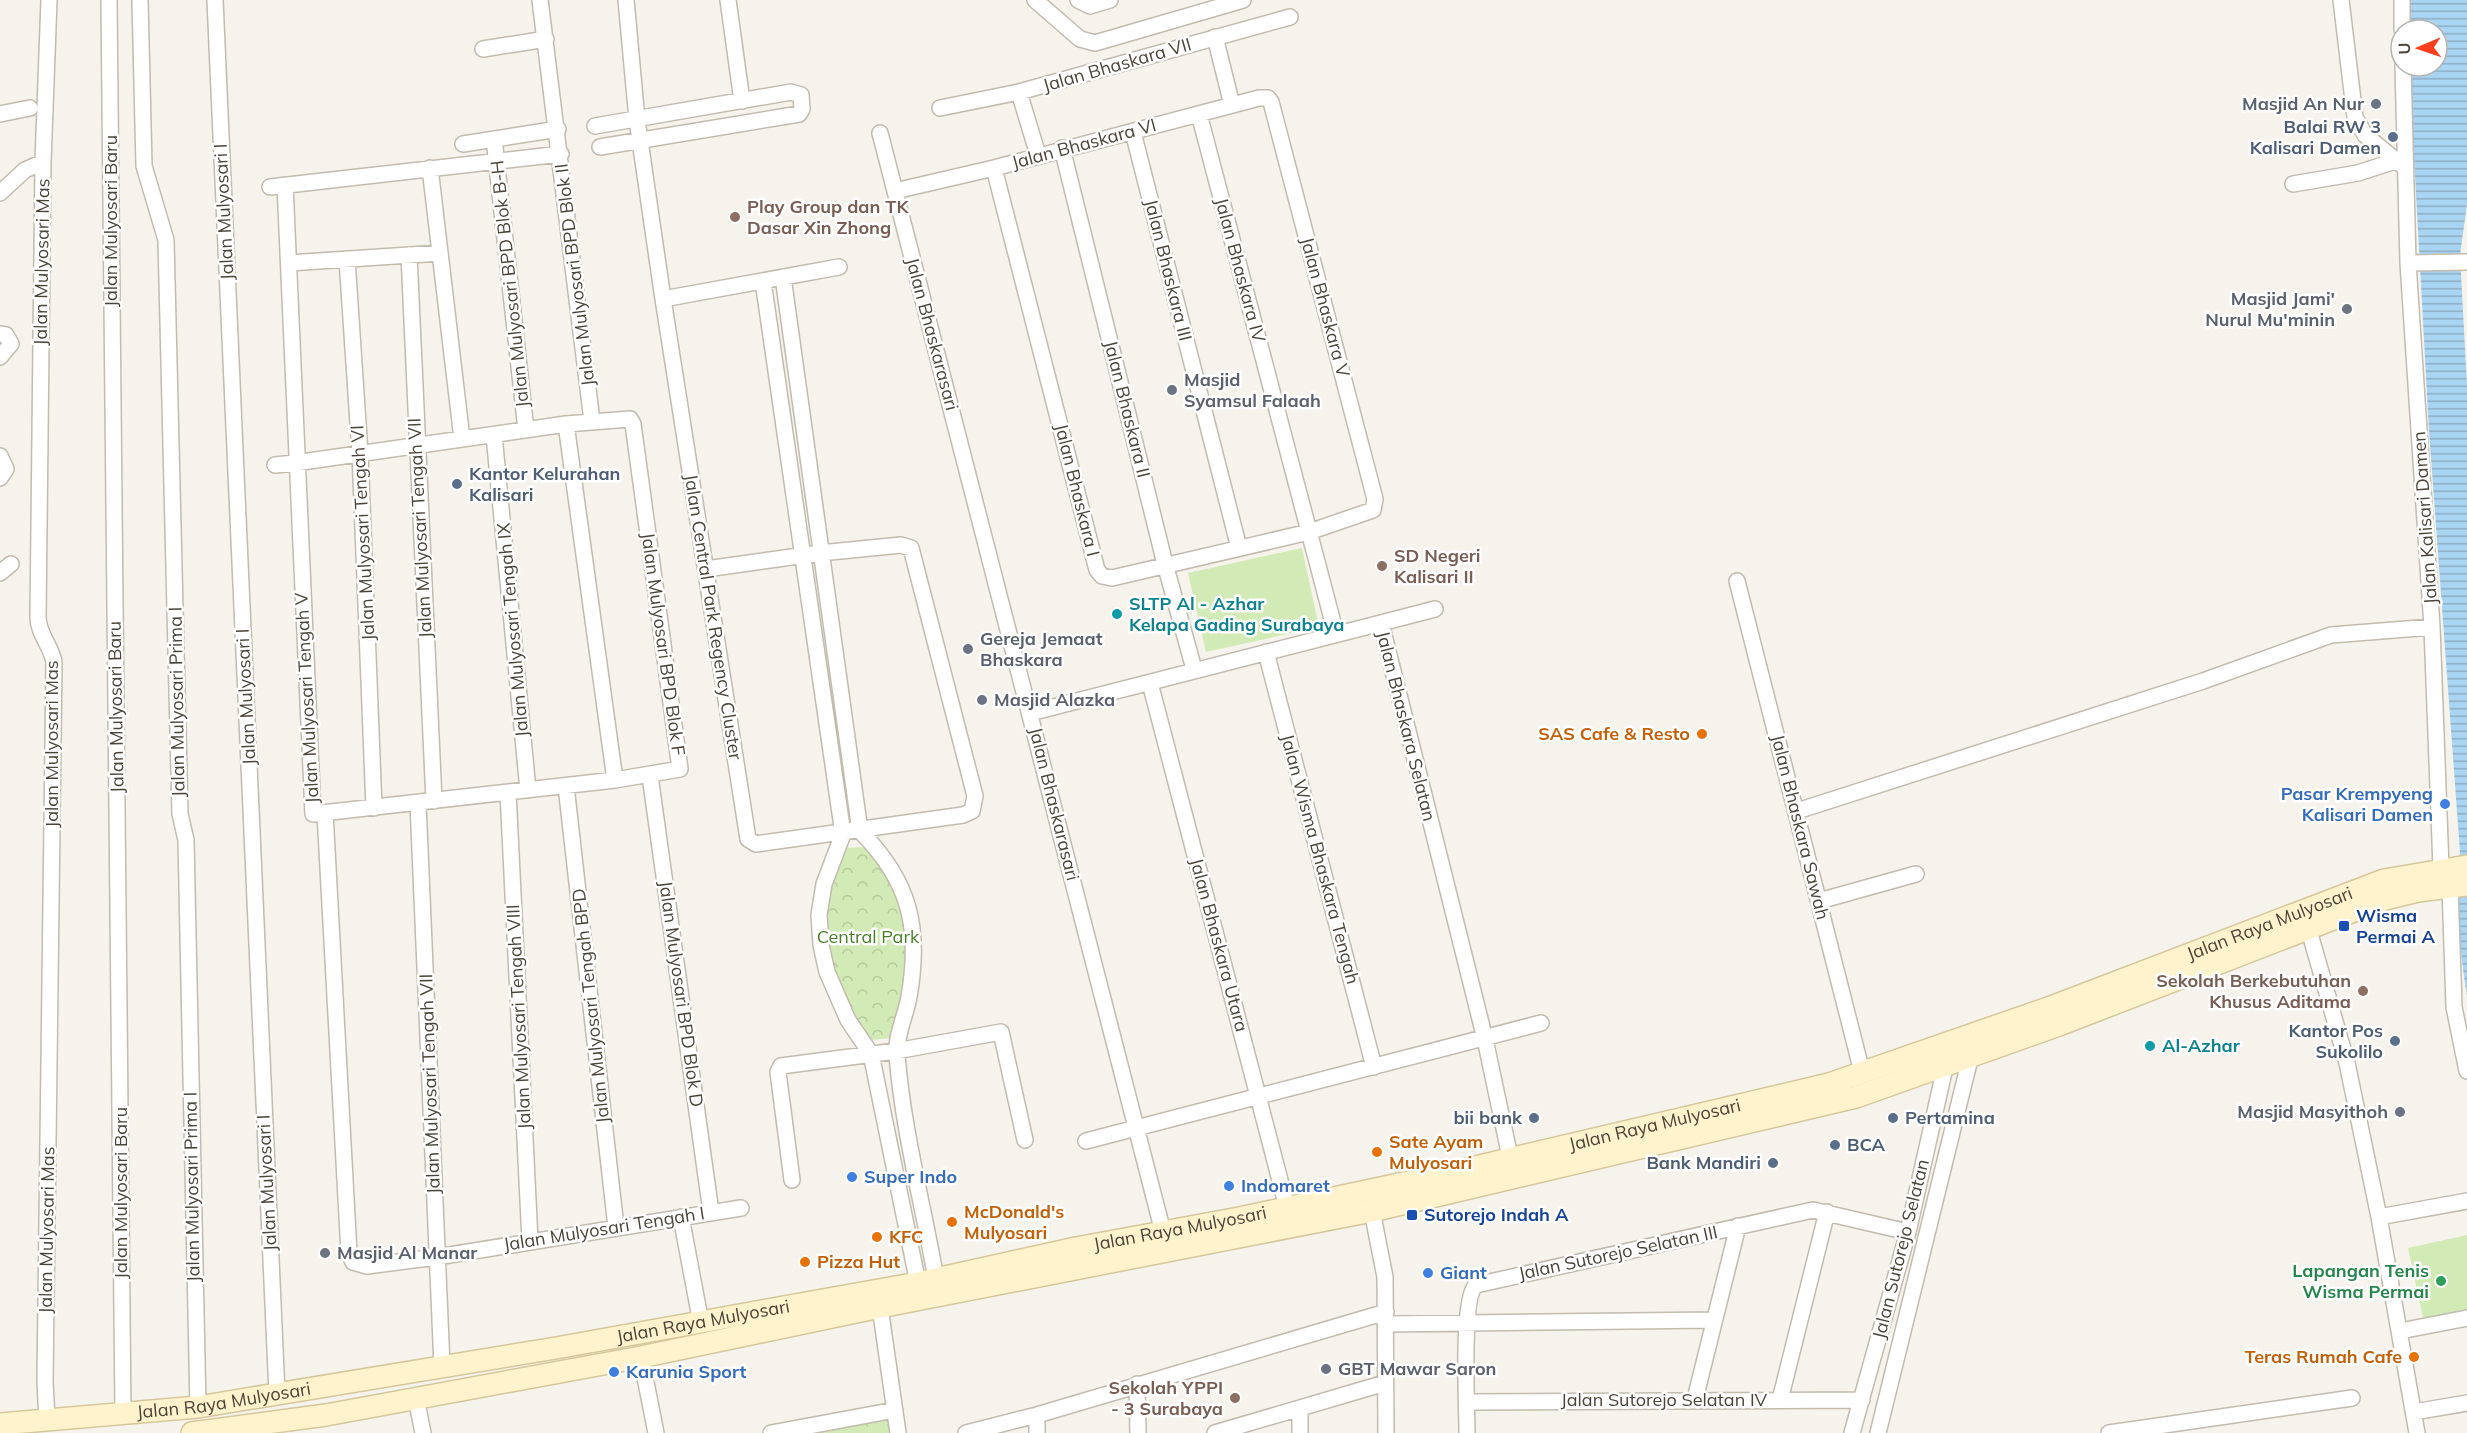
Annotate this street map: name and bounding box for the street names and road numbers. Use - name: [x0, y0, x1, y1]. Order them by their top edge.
- street label: Jalan Bhaskara VII: [1040, 32, 1194, 97]
- street label: Jalan Bhaskara VI: [1009, 113, 1159, 174]
- street label: Jalan Mulyosari Baru: [99, 135, 122, 307]
- street label: Jalan Mulyosari I: [208, 143, 239, 281]
- street label: Jalan Mulyosari BPD Blok B-H: [485, 159, 534, 409]
- street label: Jalan Mulyosari BPD Blok II: [549, 162, 600, 388]
- street label: Jalan Mulyosari Mas: [29, 178, 54, 346]
- street label: Jalan Bhaskara IV: [1210, 195, 1271, 345]
- street label: Jalan Bhaskara III: [1140, 197, 1197, 343]
- street label: Jalan Bhaskara V: [1296, 234, 1355, 380]
- street label: Jalan Bhaskarasari: [901, 255, 964, 413]
- street label: Jalan Bhaskara II: [1099, 338, 1156, 480]
- street label: Jalan Mulyosari Tengah VII: [402, 417, 437, 639]
- street label: Jalan Bhaskara I: [1050, 421, 1105, 559]
- street label: Jalan Mulyosari Tengah VI: [345, 425, 380, 642]
- street label: Jalan Kalisari Damen: [2407, 431, 2442, 605]
- street label: Jalan Central Park Regency Cluster: [680, 472, 748, 762]
- street label: Jalan Mulyosari Tengah IX: [492, 522, 533, 738]
- street label: Jalan Mulyosari BPD Blok F: [636, 531, 691, 757]
- street label: Jalan Mulyosari Tengah V: [289, 591, 324, 804]
- street label: Jalan Mulyosari Prima I: [163, 607, 190, 797]
- street label: Jalan Mulyosari Baru: [103, 621, 128, 793]
- street label: Jalan Mulyosari I: [230, 628, 261, 766]
- street label: Jalan Bhaskara Selatan: [1372, 628, 1441, 823]
- street label: Jalan Mulyosari Mas: [40, 660, 63, 828]
- street label: Jalan Bhaskarasari: [1024, 725, 1085, 883]
- street label: Jalan Wisma Bhaskara Tengah: [1276, 731, 1365, 986]
- street label: Jalan Bhaskara Sawah: [1766, 732, 1835, 922]
- street label: Jalan Bhaskara Utara: [1185, 855, 1254, 1034]
- street label: Jalan Mulyosari BPD Blok D: [654, 879, 709, 1109]
- street label: Jalan Raya Mulyosari: [2183, 881, 2356, 965]
- street label: Jalan Mulyosari Tengah BPD: [567, 887, 614, 1125]
- street label: Jalan Mulyosari Tengah VIII: [501, 904, 536, 1130]
- street label: Jalan Mulyosari Tengah VII: [414, 973, 445, 1195]
- street label: Jalan Mulyosari Prima I: [178, 1092, 205, 1282]
- street label: Jalan Raya Mulyosari: [1567, 1093, 1743, 1156]
- street label: Jalan Mulyosari Baru: [109, 1107, 132, 1279]
- street label: Jalan Mulyosari I: [251, 1114, 282, 1252]
- street label: Jalan Mulyosari Mas: [34, 1146, 59, 1314]
- street label: Jalan Sutorejo Selatan: [1867, 1157, 1934, 1341]
- street label: Jalan Raya Mulyosari: [1092, 1200, 1269, 1256]
- street label: Jalan Mulyosari Tengah I: [502, 1201, 706, 1256]
- street label: Jalan Sutorejo Selatan III: [1516, 1220, 1720, 1285]
- street label: Jalan Raya Mulyosari: [615, 1294, 791, 1348]
- street label: Jalan Raya Mulyosari: [136, 1377, 312, 1423]
- street label: Jalan Sutorejo Selatan IV: [1561, 1388, 1768, 1411]

